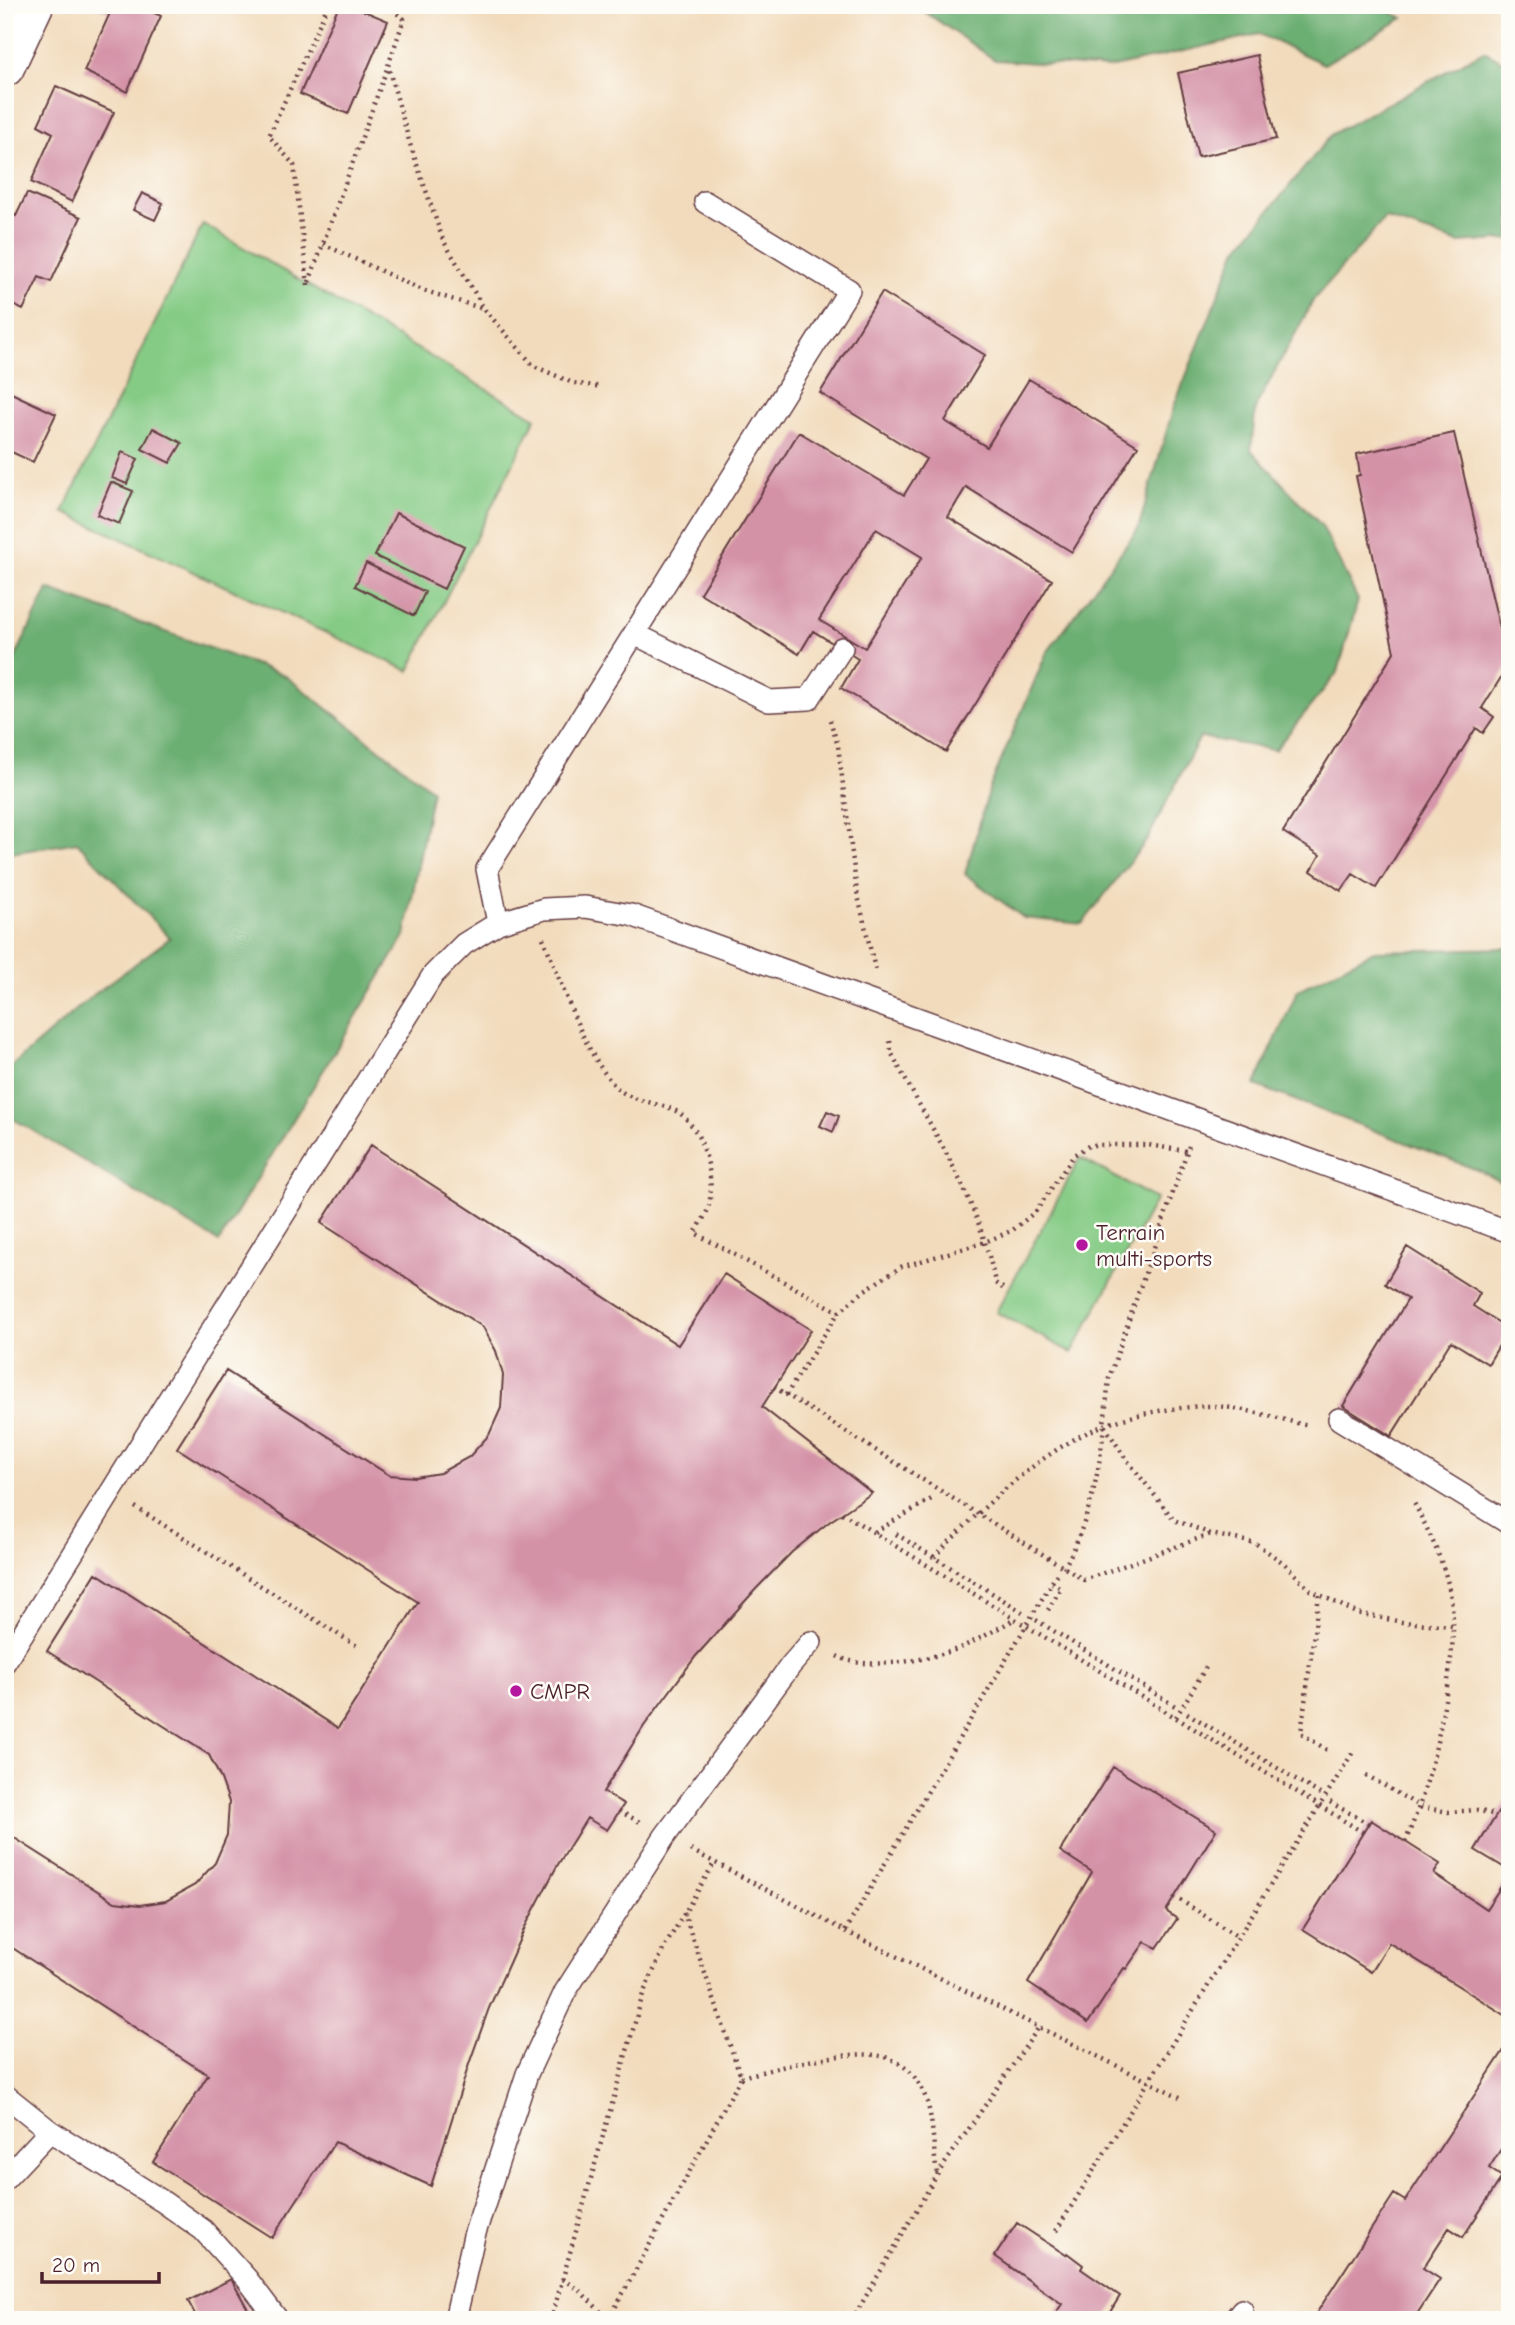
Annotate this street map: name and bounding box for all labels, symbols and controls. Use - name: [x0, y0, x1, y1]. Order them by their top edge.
- place label: Terrain multi-sports: [1096, 1219, 1212, 1272]
- marker: Terrain multi-sports: [1074, 1237, 1090, 1253]
- place label: CMPR: [530, 1678, 590, 1705]
- marker: CMPR: [508, 1683, 524, 1699]
- scale bar: [42, 2241, 159, 2285]
- text: 20 m: [52, 2253, 100, 2277]

